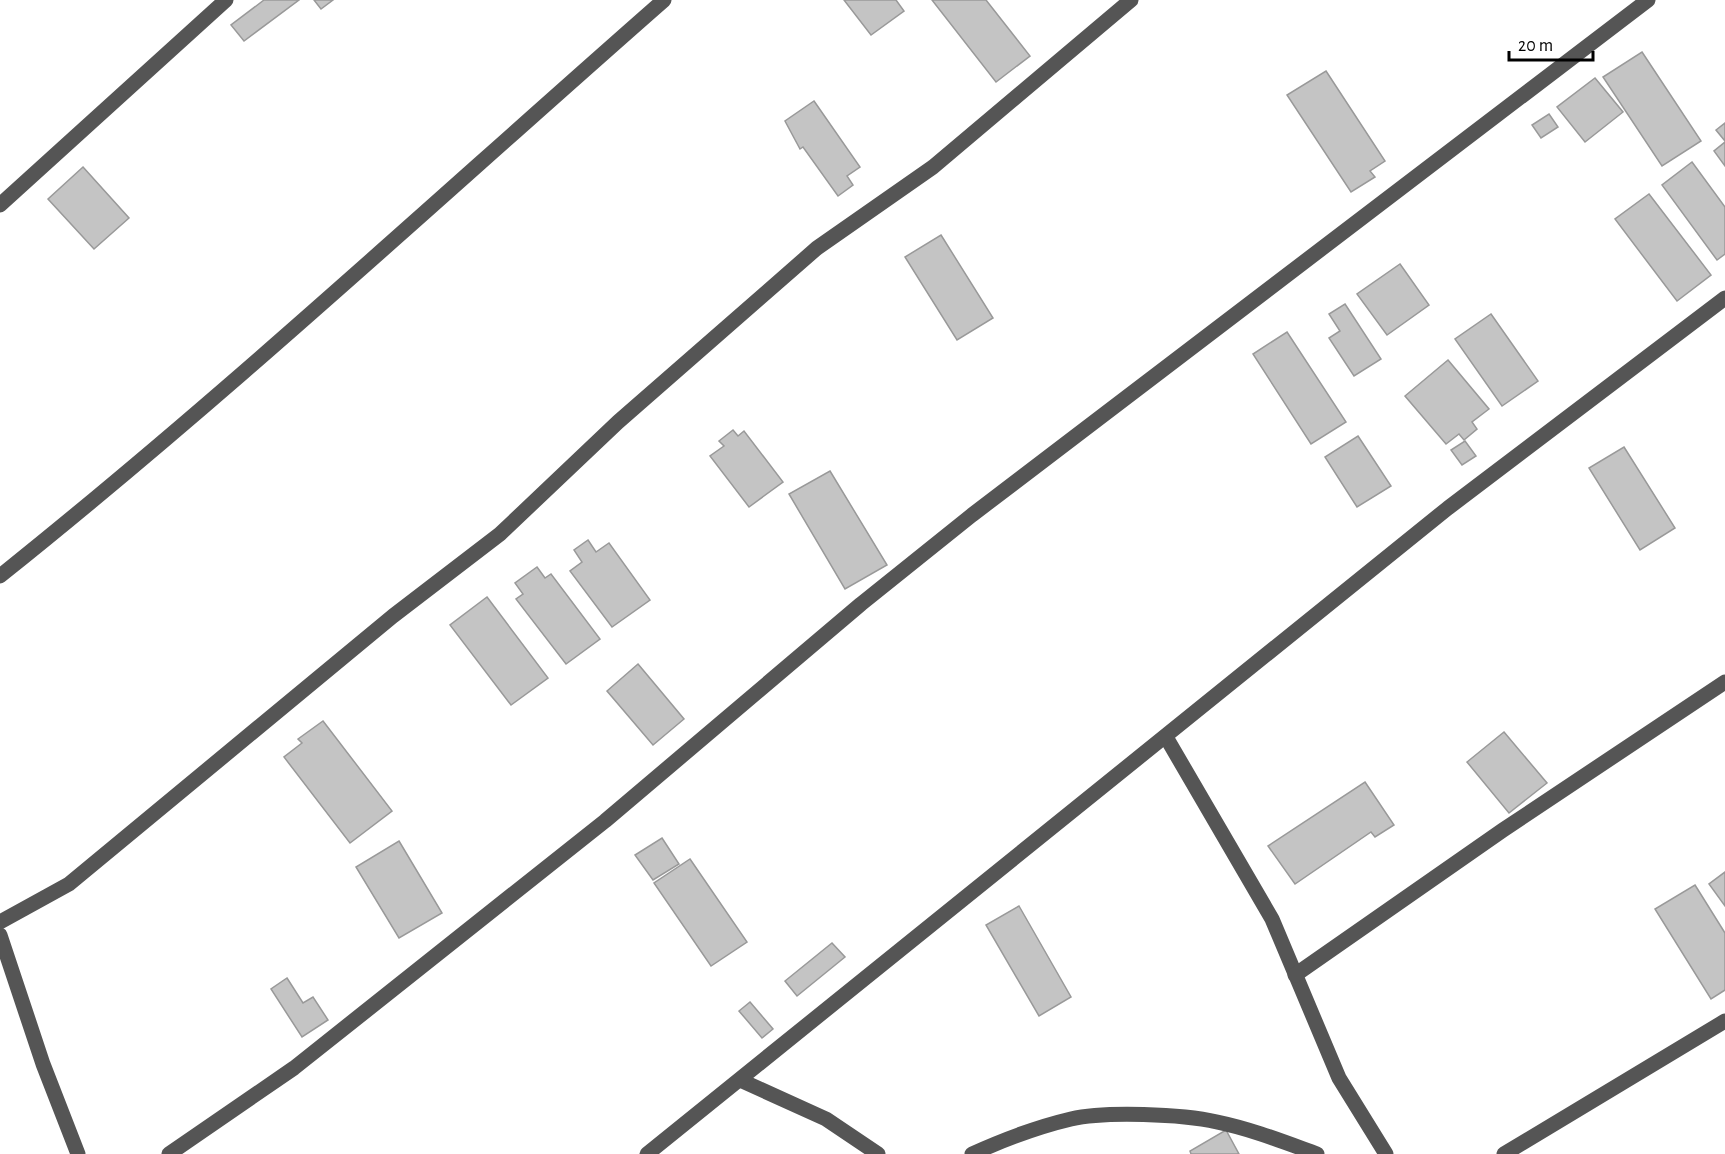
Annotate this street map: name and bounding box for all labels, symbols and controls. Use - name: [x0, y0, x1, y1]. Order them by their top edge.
- scale bar: [1509, 24, 1593, 62]
- text: 20 m: [1518, 37, 1553, 55]

